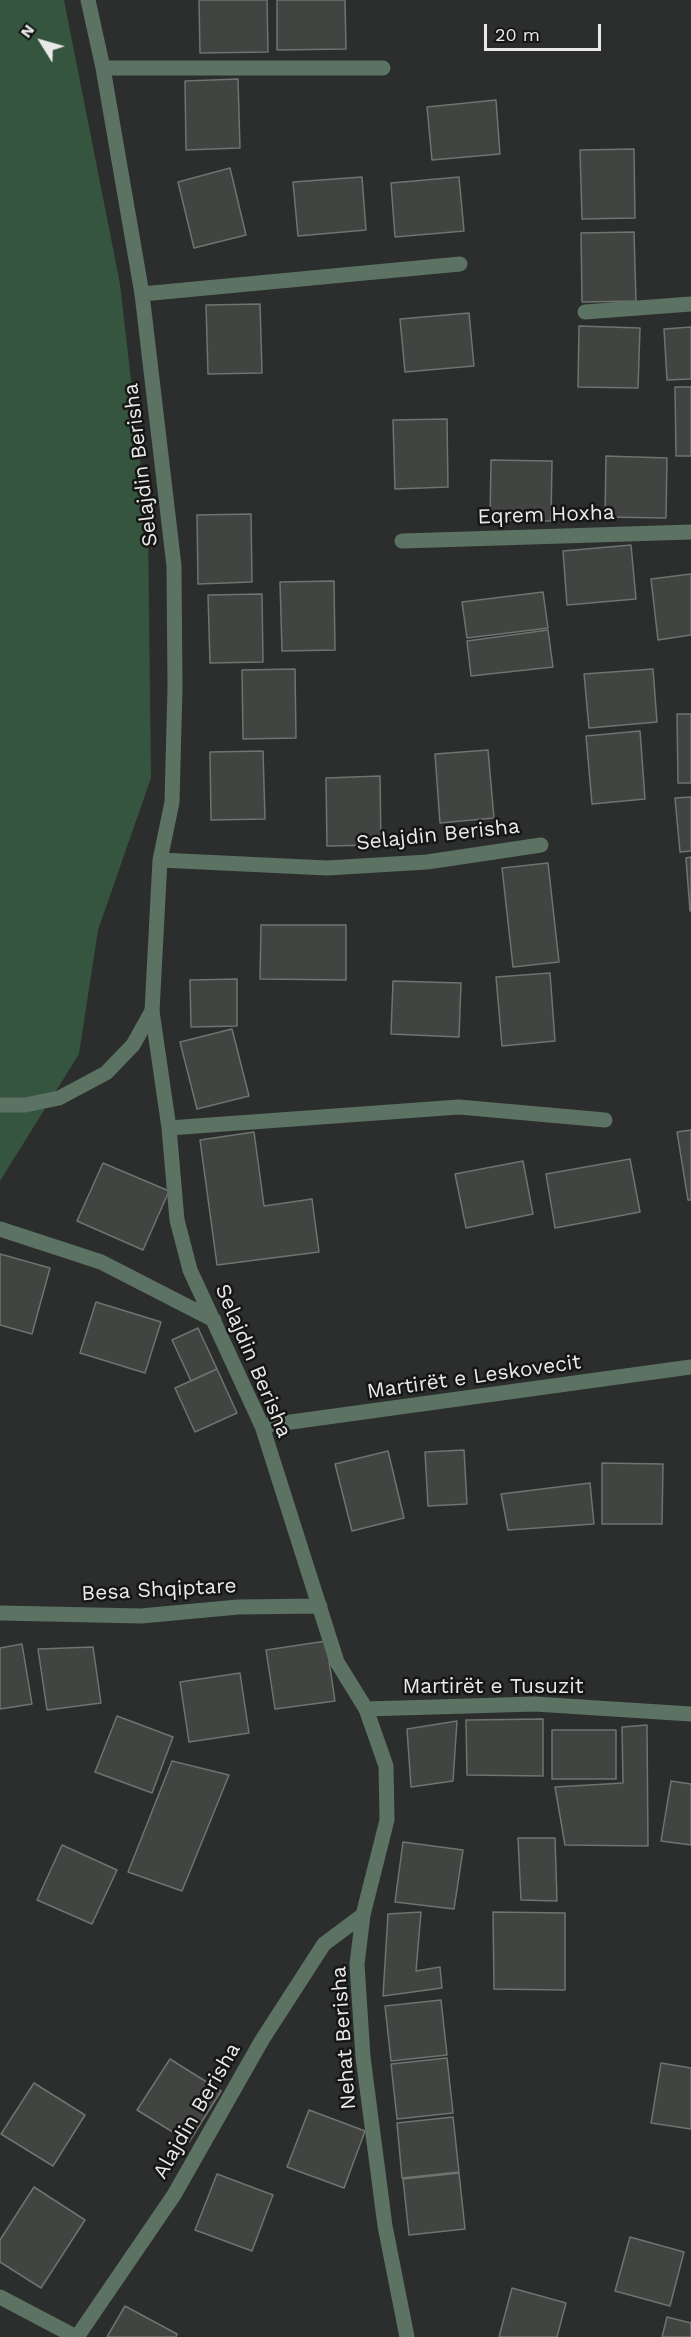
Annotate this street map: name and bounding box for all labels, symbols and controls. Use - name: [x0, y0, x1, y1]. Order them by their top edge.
- north arrow: [12, 12, 72, 72]
- scale bar: [487, 12, 604, 50]
- text: N: [16, 20, 38, 41]
- text: 20 m: [495, 24, 540, 45]
- street label: Selajdin Berisha: [118, 382, 164, 548]
- street label: Eqrem Hoxha: [477, 500, 615, 530]
- street label: Selajdin Berisha: [355, 814, 521, 856]
- street label: Selajdin Berisha: [209, 1280, 297, 1442]
- street label: Martirët e Leskovecit: [365, 1349, 583, 1405]
- street label: Besa Shqiptare: [81, 1573, 237, 1607]
- street label: Martirët e Tusuzit: [402, 1674, 584, 1700]
- street label: Nehat Berisha: [326, 1965, 362, 2111]
- street label: Alajdin Berisha: [148, 2039, 246, 2183]

